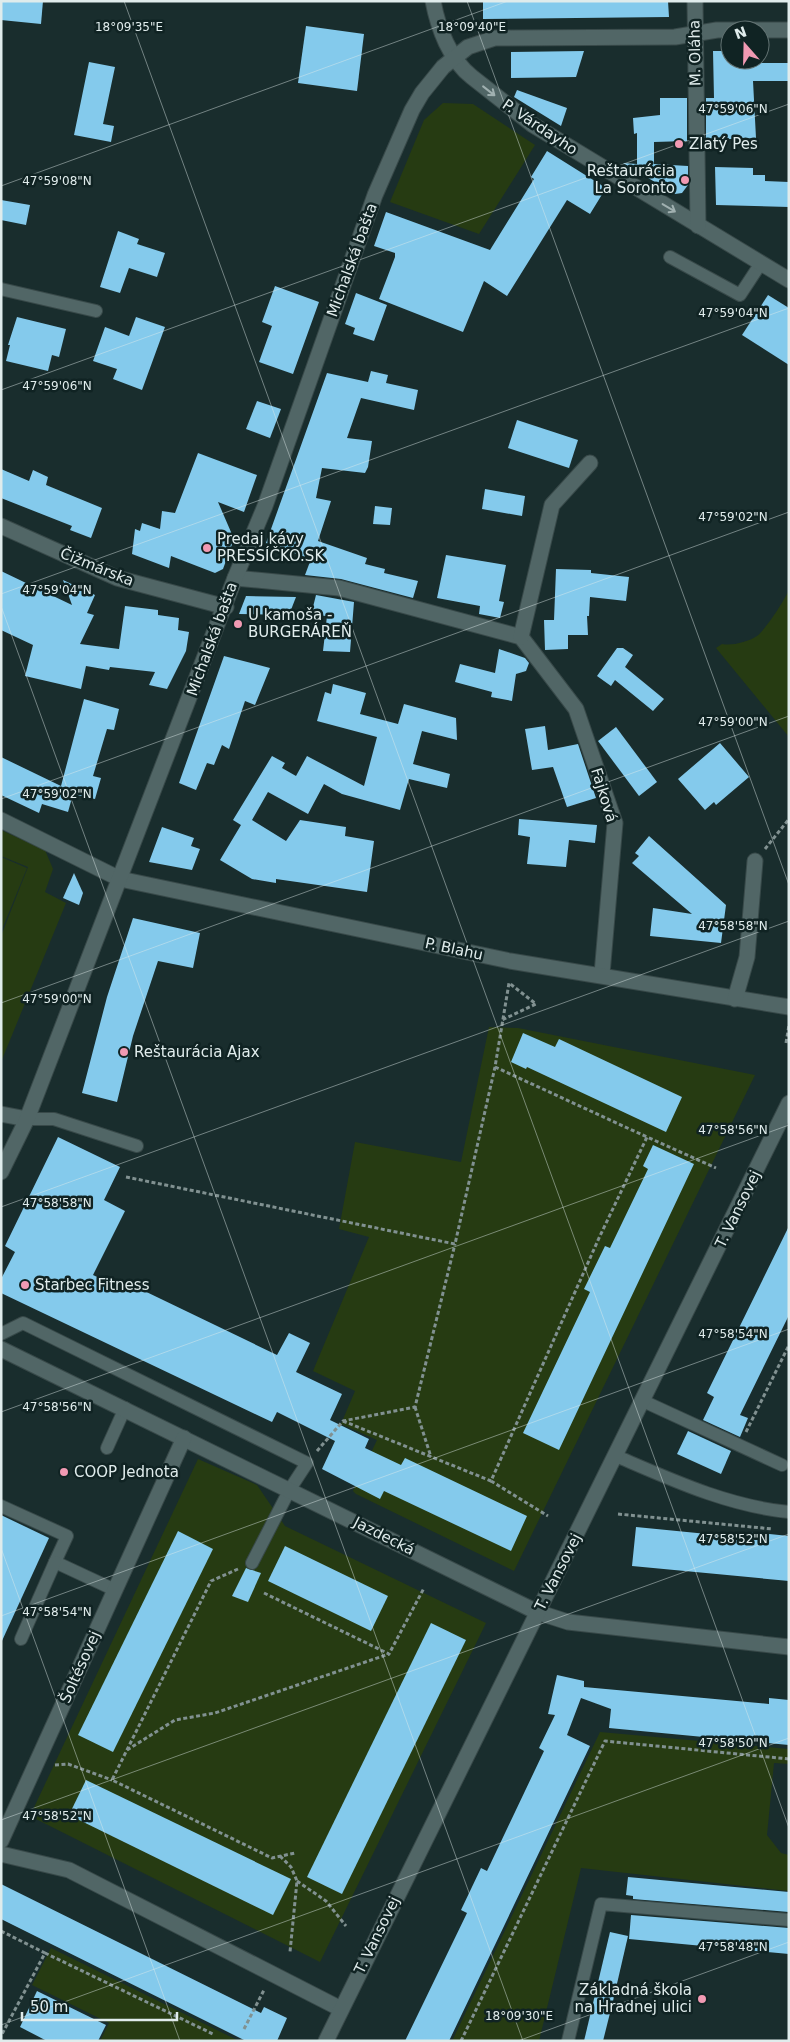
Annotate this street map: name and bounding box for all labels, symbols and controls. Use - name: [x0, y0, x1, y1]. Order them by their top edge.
- text: 18°09'35"E: [95, 20, 163, 34]
- text: 18°09'40"E: [438, 20, 506, 34]
- street label: M. Oláha: [685, 20, 705, 86]
- north arrow: [720, 20, 770, 70]
- text: N: [732, 23, 749, 42]
- one-way arrow: [482, 86, 496, 96]
- street label: P. Várdayho: [499, 95, 581, 159]
- text: 47°59'06"N: [698, 102, 768, 116]
- place label: Zlatý Pes: [689, 135, 758, 153]
- marker: Zlatý Pes: [673, 138, 685, 150]
- place label: Reštaurácia La Soronto: [587, 162, 675, 197]
- text: 47°59'08"N: [22, 174, 92, 188]
- marker: Reštaurácia La Soronto: [679, 174, 691, 186]
- street label: Michalská bašta: [323, 201, 381, 319]
- one-way arrow: [661, 204, 675, 214]
- text: 47°59'04"N: [698, 306, 768, 320]
- text: 47°59'06"N: [22, 379, 92, 393]
- text: 47°59'02"N: [698, 510, 768, 524]
- place label: Predaj kávy PRESSÍČKO.SK: [217, 530, 325, 565]
- marker: Predaj kávy PRESSÍČKO.SK: [201, 542, 213, 554]
- street label: Čižmárska: [58, 543, 137, 590]
- street label: Michalská bašta: [183, 580, 241, 698]
- text: 47°59'04"N: [22, 583, 92, 597]
- place label: U kamoša - BURGERÁREŇ: [248, 606, 352, 641]
- marker: U kamoša - BURGERÁREŇ: [232, 618, 244, 630]
- text: 47°59'00"N: [698, 715, 768, 729]
- street label: Fajková: [587, 766, 621, 824]
- text: 47°59'02"N: [22, 787, 92, 801]
- text: 47°58'58"N: [698, 919, 768, 933]
- street label: P. Blahu: [423, 934, 485, 964]
- text: 47°59'00"N: [22, 992, 92, 1006]
- place label: Reštaurácia Ajax: [134, 1043, 260, 1061]
- marker: Reštaurácia Ajax: [118, 1046, 130, 1058]
- text: 47°58'56"N: [698, 1123, 768, 1137]
- street label: T. Vansovej: [711, 1167, 764, 1252]
- text: 47°58'58"N: [22, 1196, 92, 1210]
- place label: Starbec Fitness: [35, 1276, 150, 1294]
- marker: Starbec Fitness: [19, 1279, 31, 1291]
- text: 47°58'54"N: [698, 1327, 768, 1341]
- text: 47°58'56"N: [22, 1400, 92, 1414]
- place label: COOP Jednota: [74, 1463, 179, 1481]
- marker: COOP Jednota: [58, 1466, 70, 1478]
- street label: Jazdecká: [350, 1513, 418, 1559]
- street label: T. Vansovej: [530, 1530, 585, 1614]
- text: 47°58'52"N: [698, 1532, 768, 1546]
- text: 47°58'54"N: [22, 1605, 92, 1619]
- street label: Šoltésovej: [55, 1628, 104, 1706]
- text: 47°58'50"N: [698, 1736, 768, 1750]
- text: 47°58'52"N: [22, 1809, 92, 1823]
- street label: T. Vansovej: [350, 1893, 403, 1978]
- text: 47°58'48"N: [698, 1940, 768, 1954]
- place label: Základná škola na Hradnej ulici: [574, 1981, 692, 2016]
- scale bar: [22, 1990, 178, 2022]
- marker: Základná škola na Hradnej ulici: [696, 1993, 708, 2005]
- text: 50 m: [30, 1998, 68, 2016]
- text: 18°09'30"E: [485, 2009, 553, 2023]

